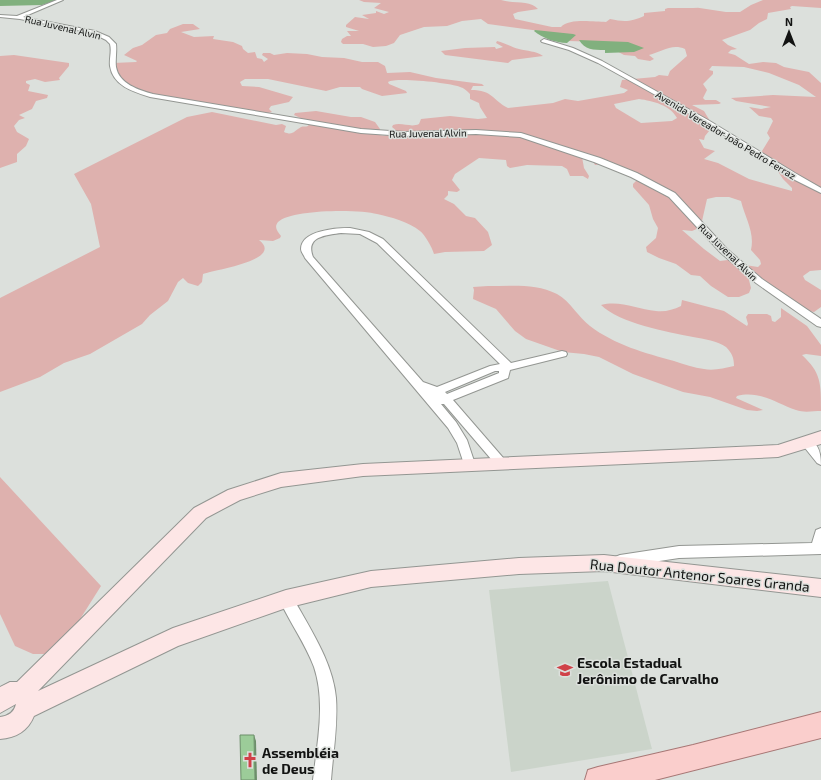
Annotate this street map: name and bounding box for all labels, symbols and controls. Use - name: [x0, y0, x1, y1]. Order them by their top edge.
- street label: Rua Juvenal Alvin: [24, 12, 102, 42]
- north arrow: [769, 12, 809, 52]
- text: N: [785, 15, 793, 28]
- street label: Avenida Vereador João Pedro Ferraz: [654, 88, 798, 182]
- street label: Rua Juvenal Alvin: [389, 126, 467, 140]
- street label: Rua Juvenal Alvin: [696, 221, 760, 283]
- street label: Rua Doutor Antenor Soares Granda: [589, 555, 811, 595]
- place label: Escola Estadual Jerônimo de Carvalho: [577, 654, 719, 687]
- school or university icon: Escola Estadual Jerônimo de Carvalho: [556, 661, 574, 679]
- place label: Assembléia de Deus: [262, 744, 339, 777]
- church icon: Assembléia de Deus: [241, 751, 259, 769]

